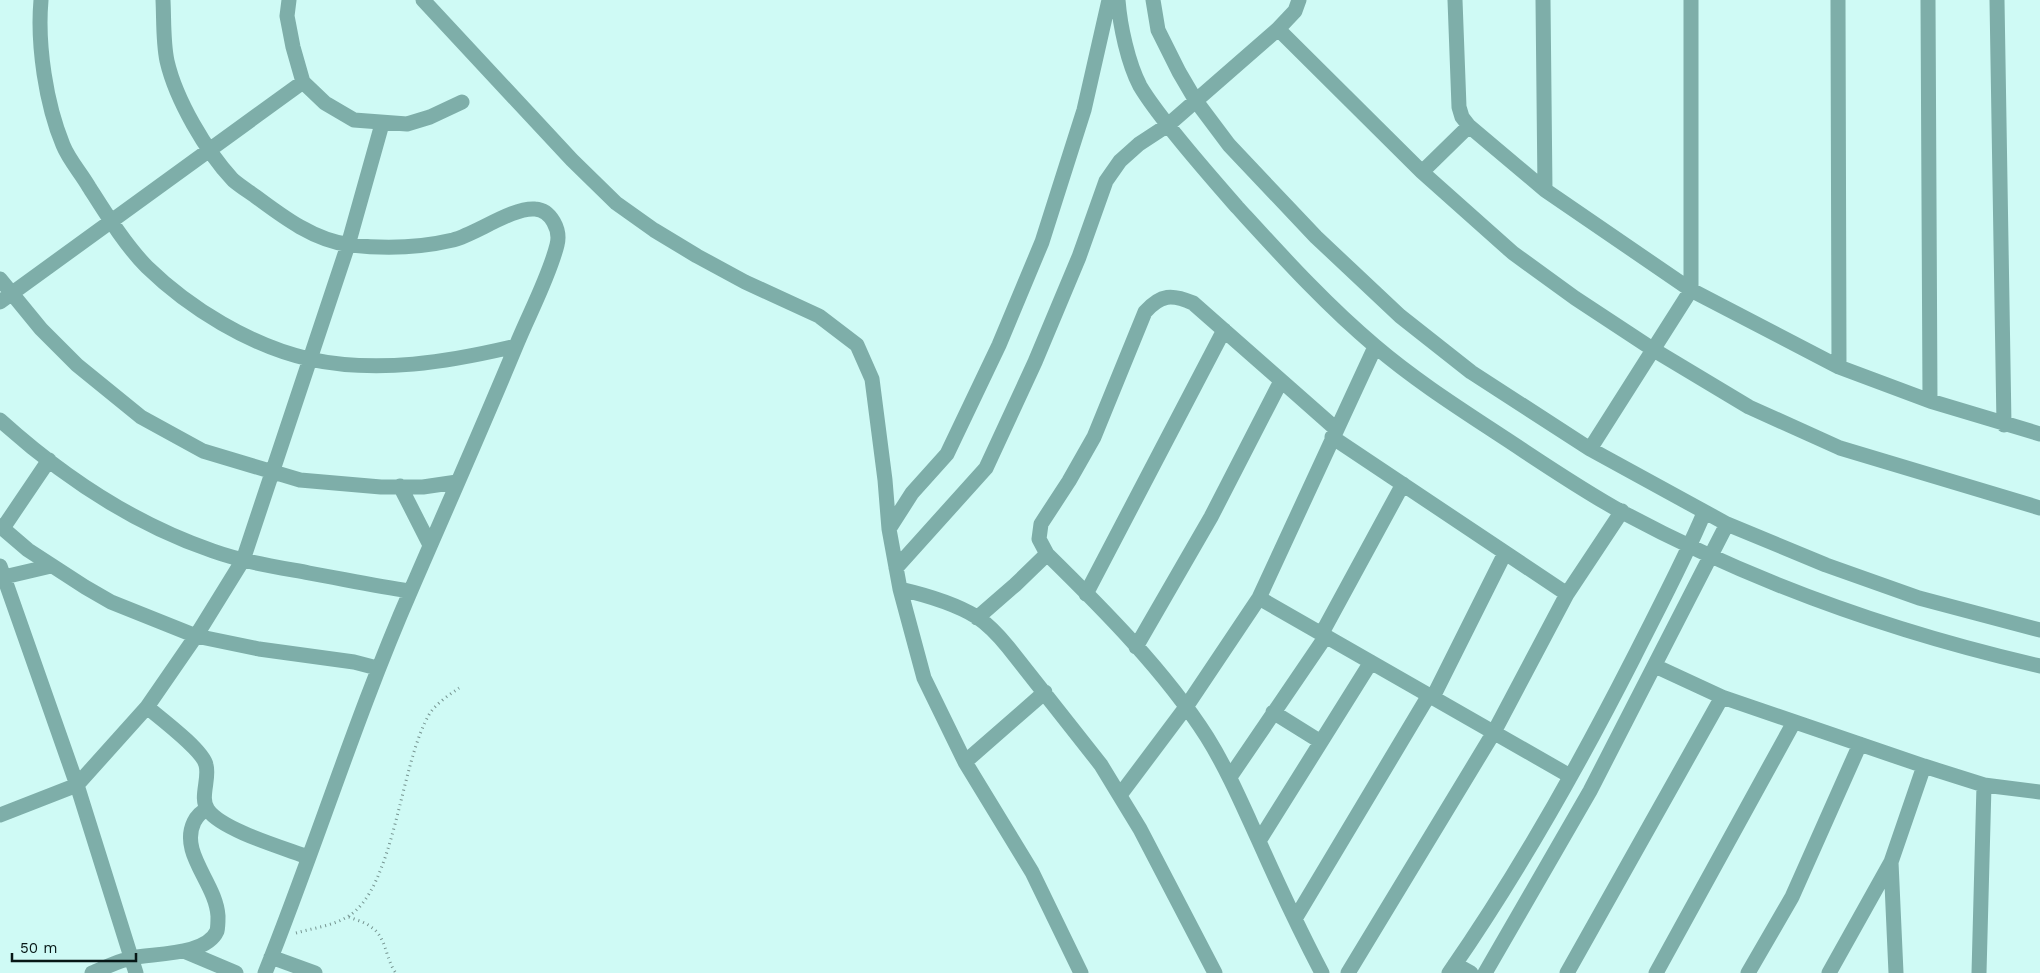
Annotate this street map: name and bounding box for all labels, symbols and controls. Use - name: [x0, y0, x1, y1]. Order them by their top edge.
- scale bar: [12, 930, 136, 962]
- text: 50 m: [20, 939, 57, 957]

